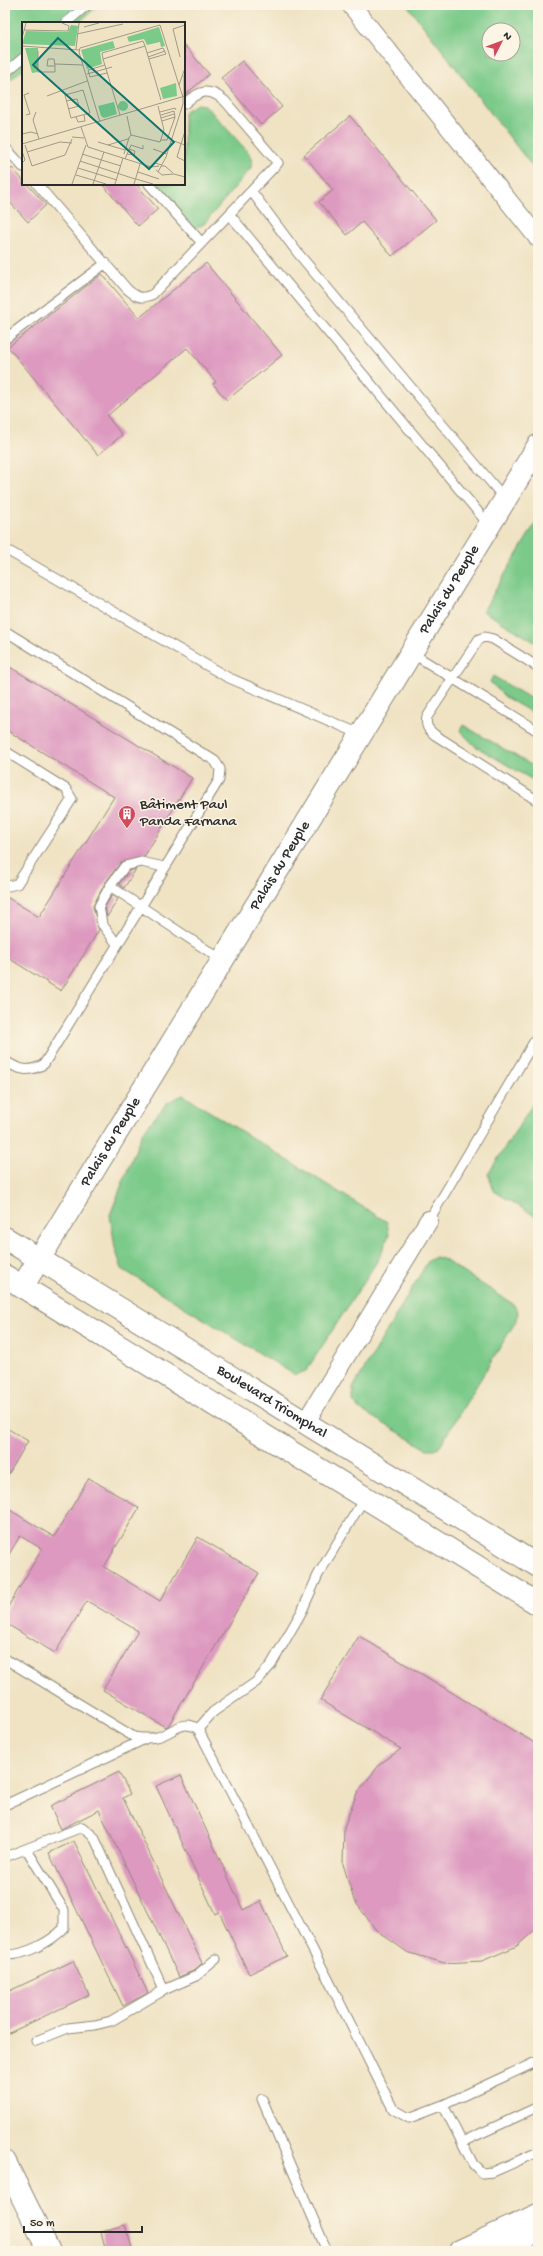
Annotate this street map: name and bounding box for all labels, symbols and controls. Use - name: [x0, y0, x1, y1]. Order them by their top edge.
- inset map: [22, 22, 185, 185]
- north arrow: [481, 22, 521, 62]
- text: N: [500, 30, 514, 43]
- street label: Palais du Peuple: [415, 542, 484, 639]
- place label: Bâtiment Paul Panda Farnana: [139, 796, 237, 831]
- building icon: Bâtiment Paul Panda Farnana: [117, 804, 137, 829]
- street label: Palais du Peuple: [246, 818, 315, 915]
- street label: Palais du Peuple: [76, 1094, 145, 1191]
- street label: Boulevard Triomphal: [212, 1361, 330, 1443]
- scale bar: [24, 2208, 142, 2234]
- text: 50 m: [30, 2217, 55, 2231]

